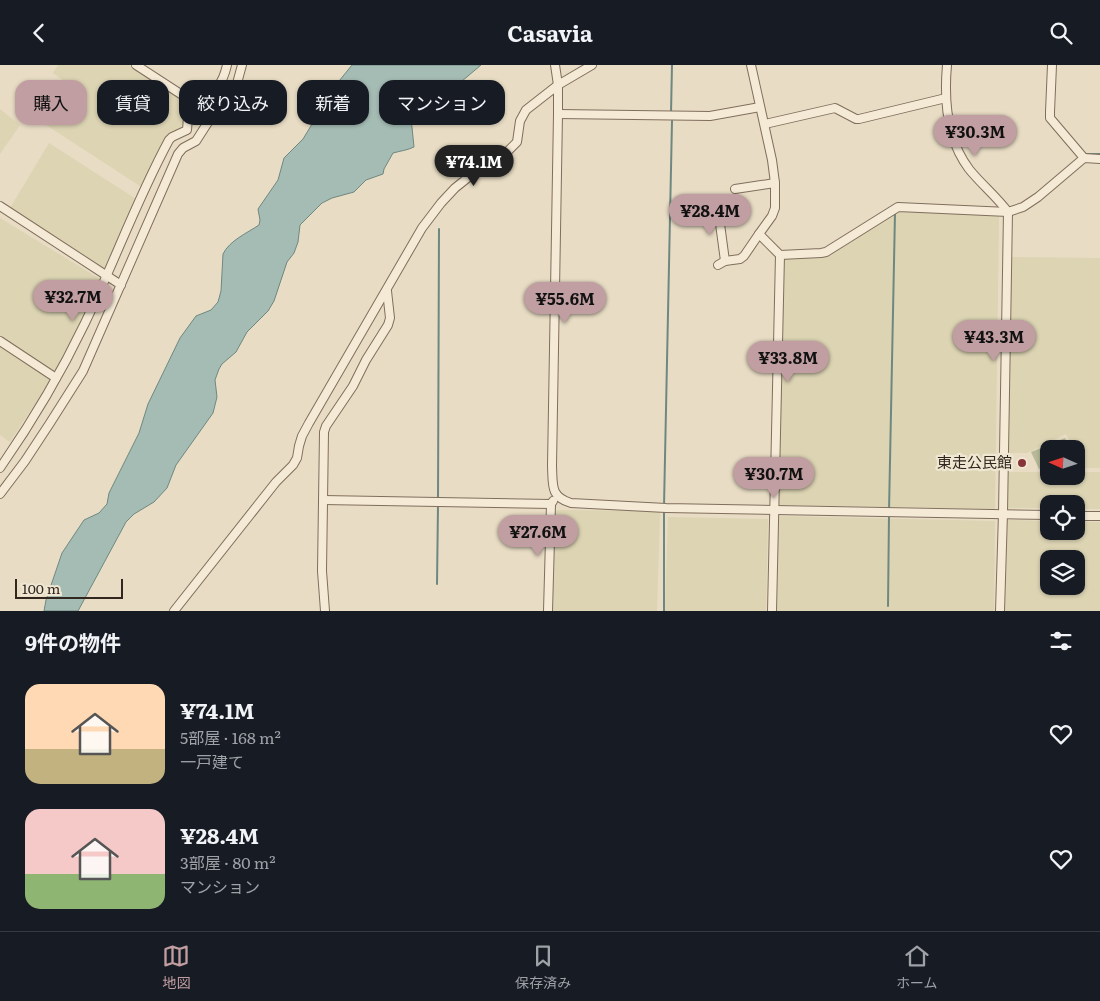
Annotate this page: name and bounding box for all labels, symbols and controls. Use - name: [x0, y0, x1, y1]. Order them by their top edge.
- text: Casavia: [507, 16, 593, 49]
- icon: back: [25, 19, 53, 47]
- icon: search: [1047, 19, 1075, 47]
- chip: 購入: [15, 80, 87, 125]
- chip: 賃貸: [97, 80, 169, 125]
- chip: 絞り込み: [179, 80, 287, 125]
- chip: 新着: [297, 80, 369, 125]
- chip: マンション: [379, 80, 505, 125]
- pin: ¥30.3M: [934, 114, 1016, 157]
- text: ¥30.3M: [945, 119, 1005, 143]
- pin: ¥74.1M: [433, 145, 515, 187]
- text: ¥74.1M: [446, 149, 502, 173]
- pin: ¥28.4M: [669, 193, 751, 236]
- text: ¥28.4M: [680, 198, 740, 222]
- pin: ¥32.7M: [32, 279, 114, 322]
- pin: ¥55.6M: [524, 281, 606, 324]
- text: ¥32.7M: [44, 284, 102, 308]
- text: ¥55.6M: [535, 286, 595, 310]
- pin: ¥43.3M: [953, 319, 1035, 362]
- text: ¥43.3M: [964, 324, 1024, 348]
- pin: ¥33.8M: [747, 341, 829, 383]
- text: ¥33.8M: [758, 345, 818, 369]
- north arrow: [1040, 440, 1085, 485]
- map controls: [1040, 440, 1085, 595]
- place label: 東走公民館: [937, 450, 1012, 473]
- pin: ¥30.7M: [733, 457, 815, 499]
- marker: 東走公民館: [1016, 457, 1028, 469]
- text: ¥30.7M: [744, 461, 804, 485]
- button: locate: [1040, 495, 1085, 540]
- pin: ¥27.6M: [497, 515, 579, 557]
- text: ¥27.6M: [509, 519, 567, 543]
- button: layers: [1040, 550, 1085, 595]
- scale bar: [15, 576, 122, 599]
- text: 100 m: [22, 578, 60, 598]
- text: 9件の物件: [25, 626, 121, 657]
- icon: filters: [1047, 627, 1075, 655]
- text: ¥74.1M: [180, 694, 255, 725]
- icon: home: [65, 704, 125, 764]
- icon: heart: [1047, 720, 1075, 748]
- text: 5部屋 · 168 m²: [180, 725, 281, 749]
- text: 一戸建て: [180, 749, 244, 773]
- text: ¥28.4M: [180, 819, 259, 850]
- icon: home: [65, 829, 125, 889]
- icon: heart: [1047, 845, 1075, 873]
- text: 3部屋 · 80 m²: [180, 850, 276, 874]
- text: マンション: [180, 874, 260, 898]
- tab: 地図: [162, 942, 190, 992]
- tab: 保存済み: [515, 942, 571, 992]
- tab: ホーム: [896, 942, 938, 992]

